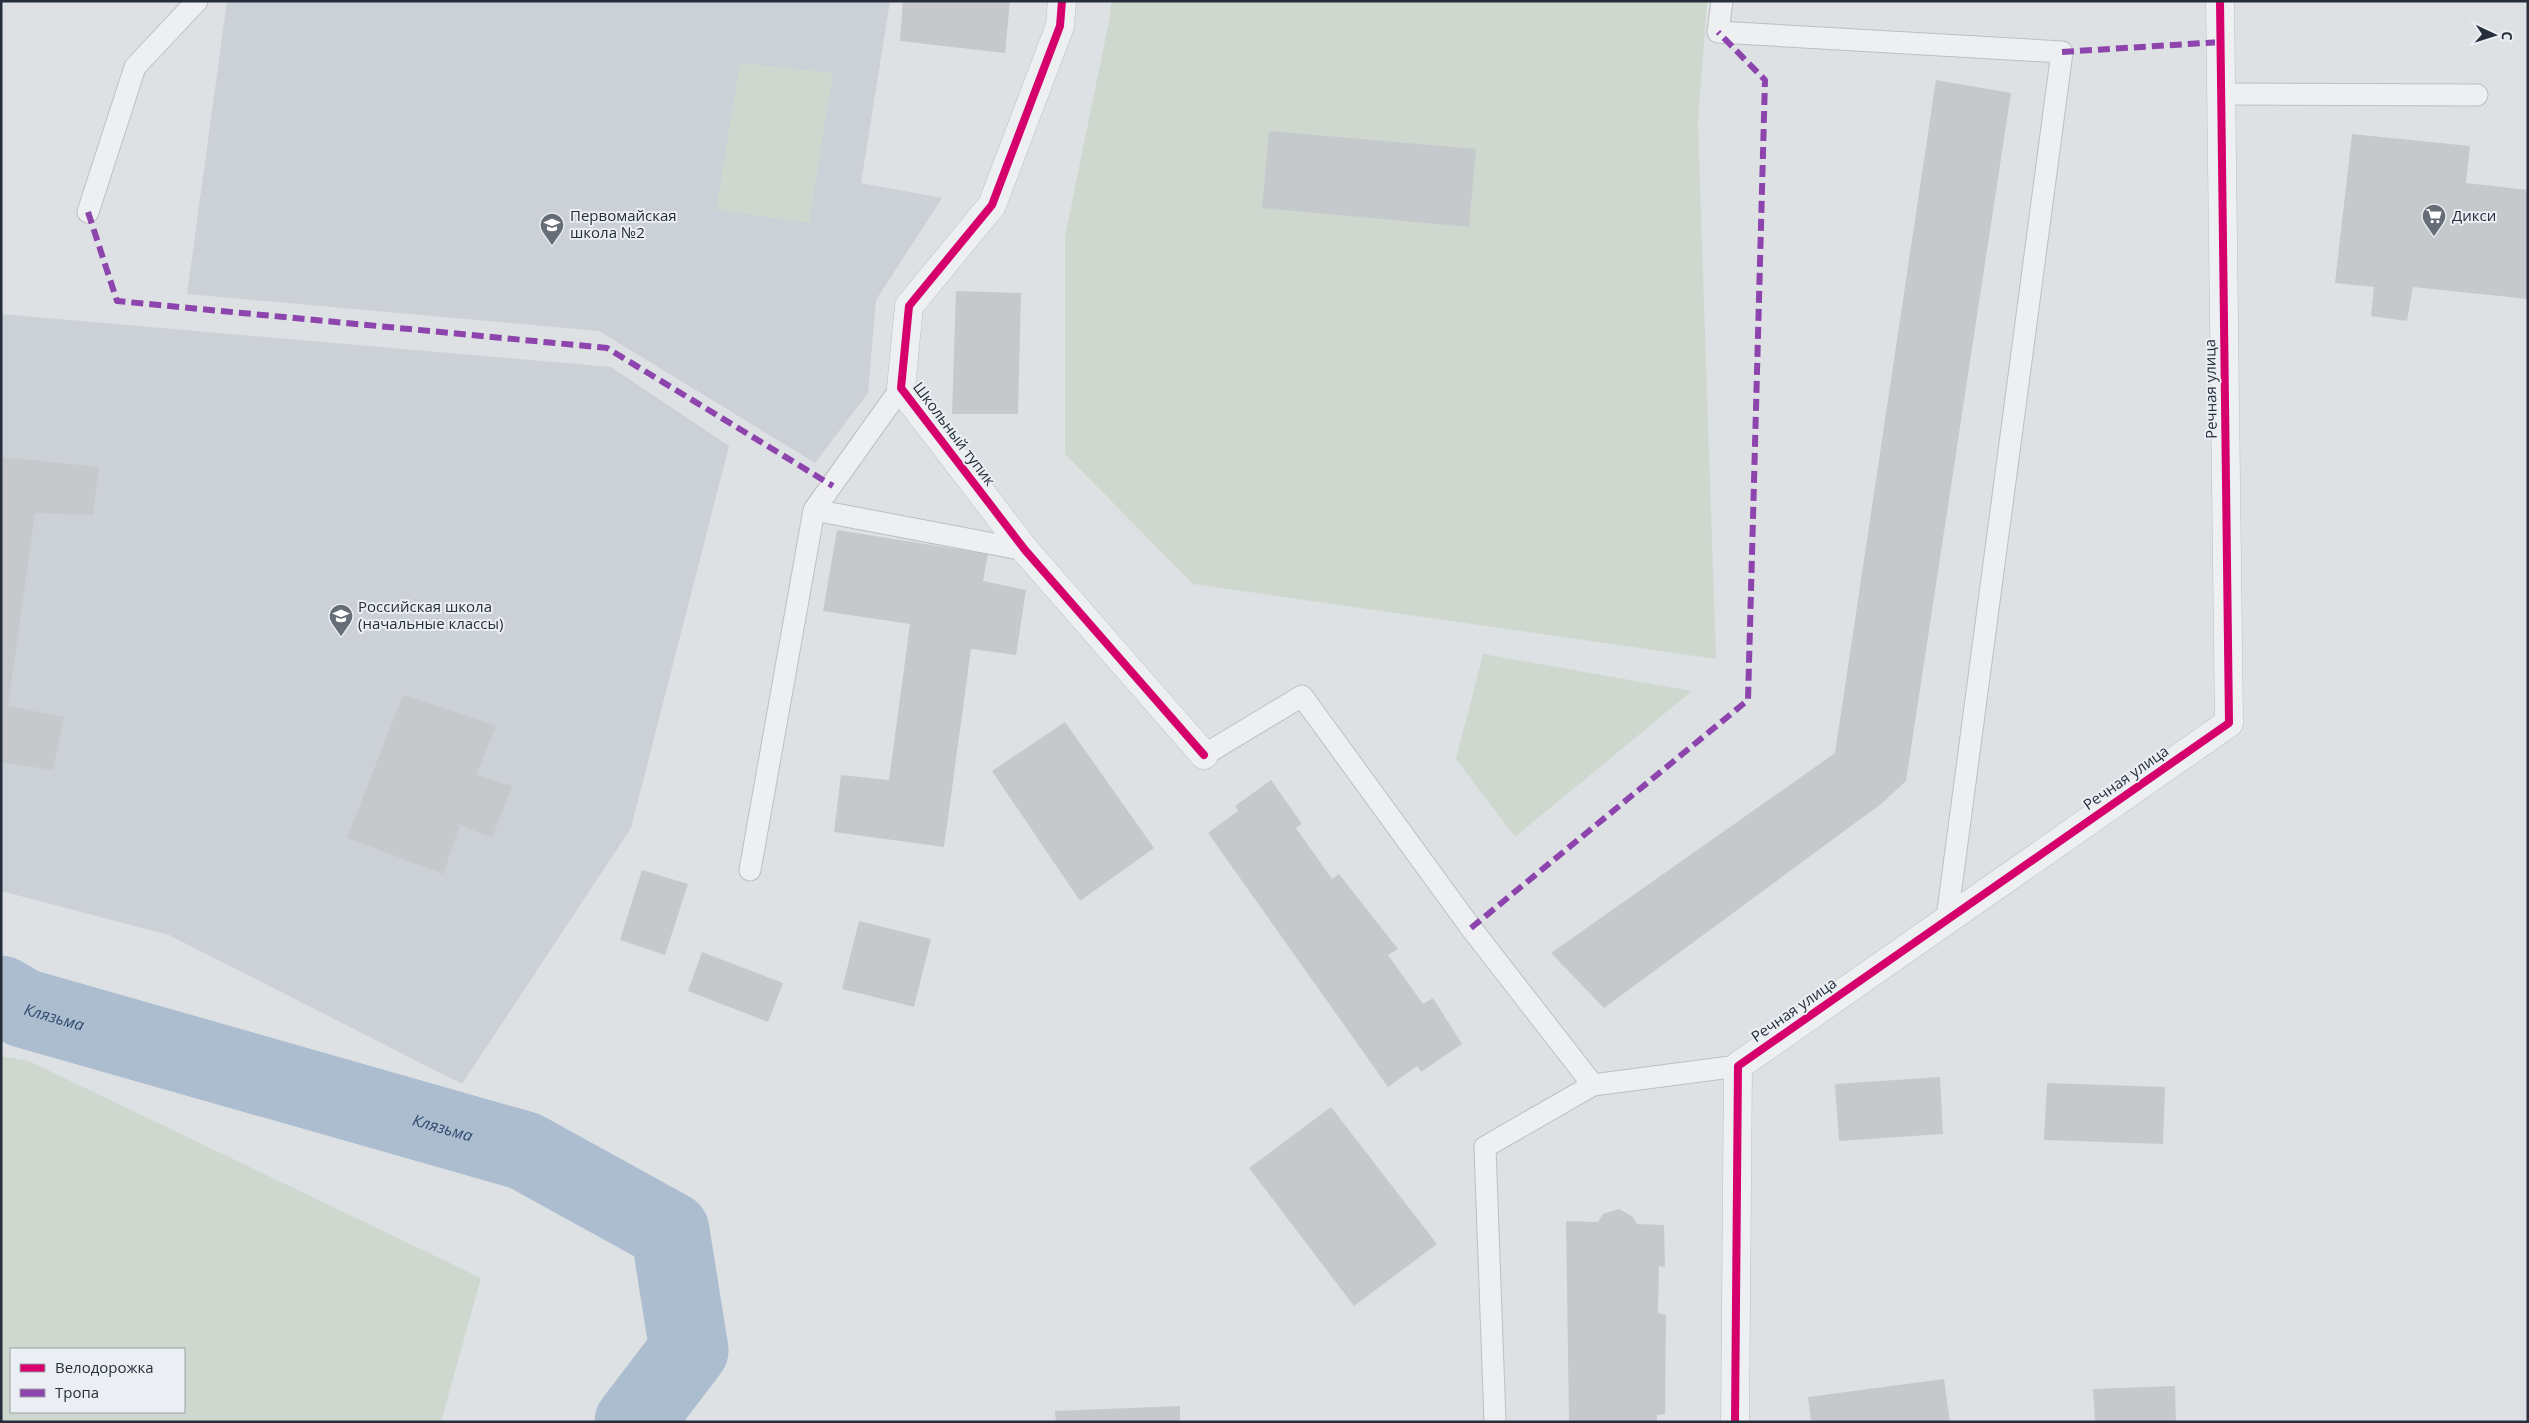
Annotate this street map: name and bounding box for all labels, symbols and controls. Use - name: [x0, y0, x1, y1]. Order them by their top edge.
- north arrow: [2469, 10, 2519, 60]
- text: С: [2498, 31, 2517, 41]
- supermarket icon: Дикси: [2421, 203, 2447, 237]
- place label: Первомайская школа №2: [570, 205, 677, 242]
- place label: Дикси: [2452, 205, 2496, 225]
- school or university icon: Первомайская школа №2: [539, 212, 565, 246]
- street label: Речная улица: [2199, 339, 2221, 439]
- street label: Школьный тупик: [909, 377, 1001, 490]
- place label: Российская школа (начальные классы): [358, 596, 503, 633]
- school or university icon: Российская школа (начальные классы): [328, 603, 354, 637]
- street label: Речная улица: [2079, 740, 2172, 814]
- street label: Речная улица: [1747, 972, 1840, 1046]
- water label: Клязьма: [22, 998, 87, 1036]
- water label: Клязьма: [410, 1109, 475, 1147]
- legend: [10, 1348, 185, 1413]
- text: Велодорожка: [55, 1357, 154, 1377]
- text: Тропа: [55, 1382, 99, 1402]

